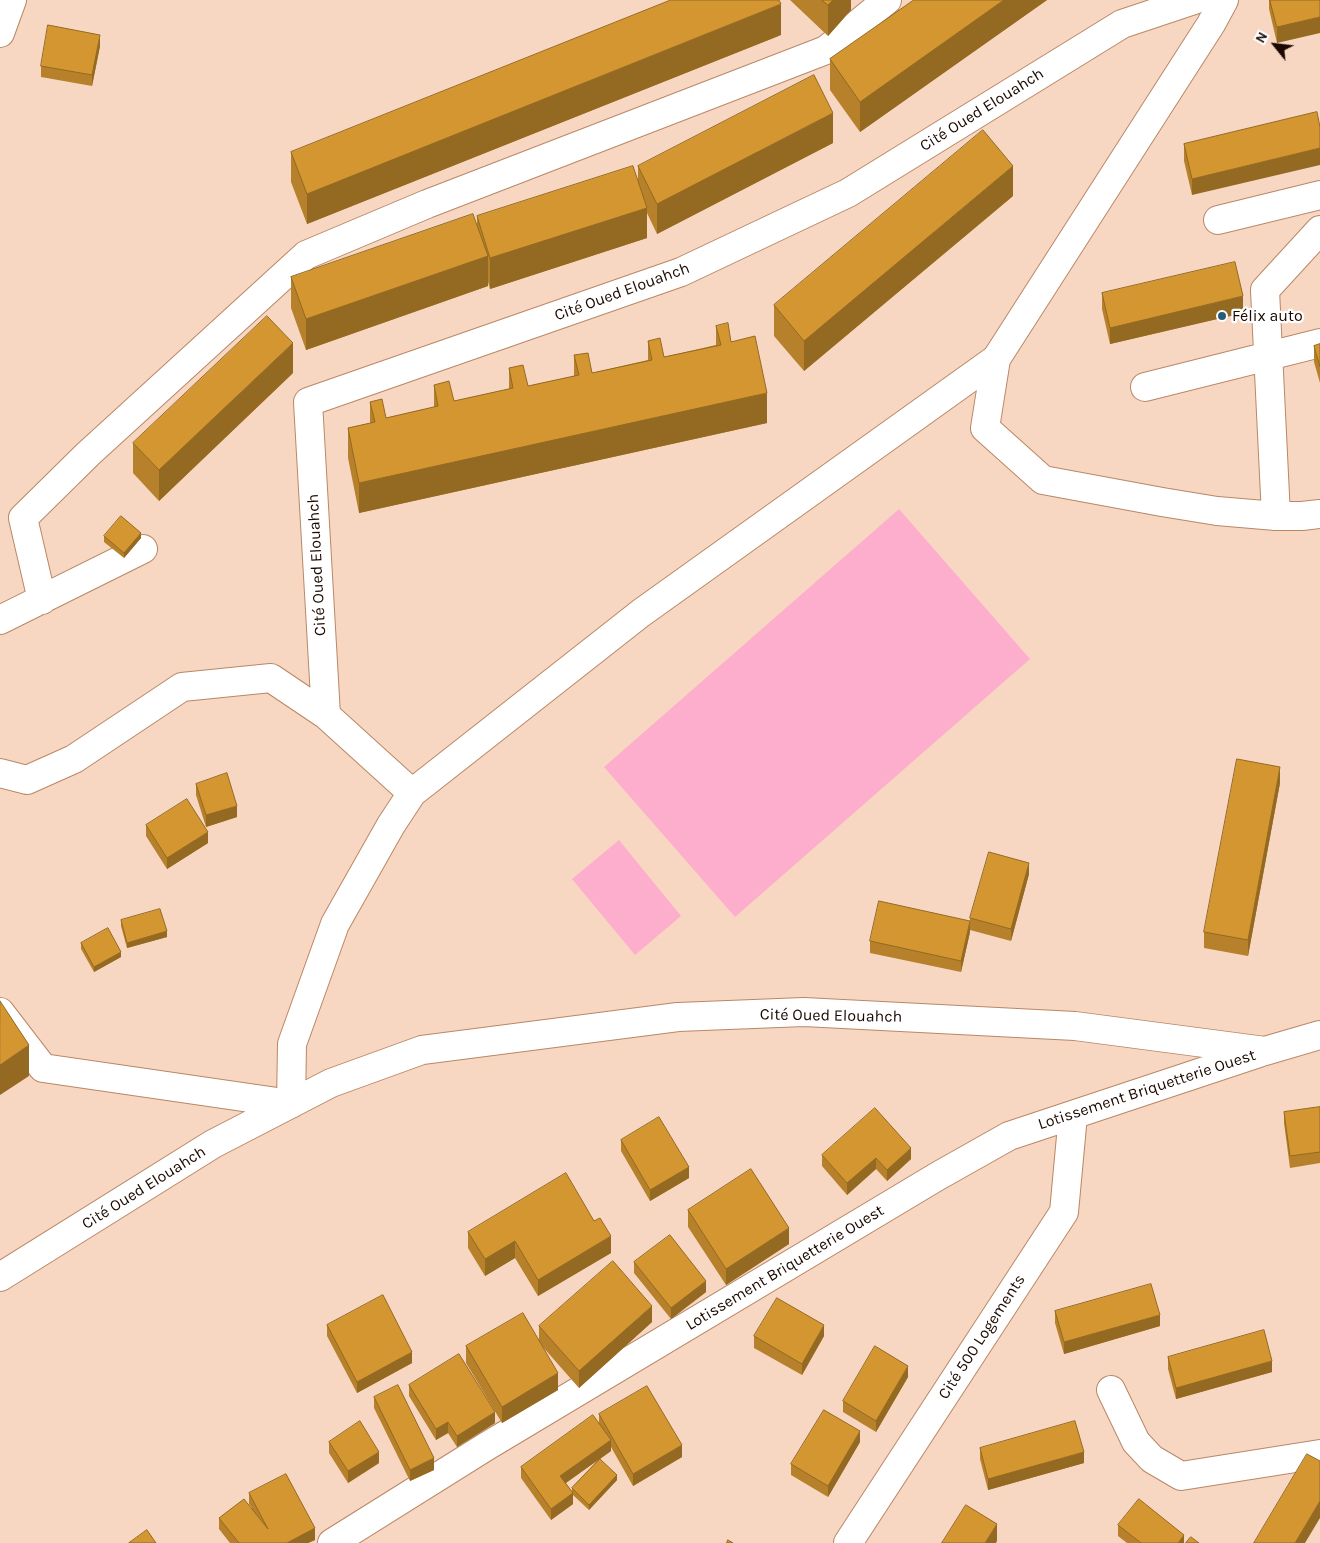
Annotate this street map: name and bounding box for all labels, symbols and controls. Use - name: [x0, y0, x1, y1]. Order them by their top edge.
- north arrow: [1250, 20, 1300, 70]
- text: N: [1252, 29, 1271, 46]
- street label: Cité Oued Elouahch: [917, 64, 1047, 156]
- street label: Cité Oued Elouahch: [552, 259, 692, 325]
- place label: Félix auto: [1232, 306, 1303, 326]
- marker: Félix auto: [1216, 310, 1228, 322]
- street label: Cité Oued Elouahch: [304, 493, 330, 637]
- street label: Cité Oued Elouahch: [760, 1005, 902, 1027]
- street label: Lotissement Briquetterie Ouest: [1036, 1046, 1258, 1134]
- street label: Cité Oued Elouahch: [79, 1142, 209, 1234]
- street label: Lotissement Briquetterie Ouest: [682, 1201, 888, 1335]
- street label: Cité 500 Logements: [934, 1271, 1030, 1403]

